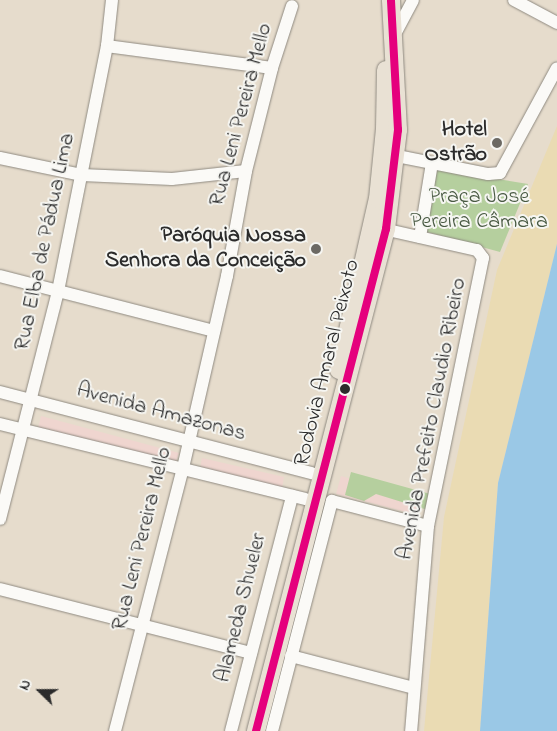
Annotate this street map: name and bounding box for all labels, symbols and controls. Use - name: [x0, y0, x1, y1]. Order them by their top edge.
- street label: Rua Leni Pereira Mello: [205, 21, 279, 209]
- place label: Hotel Ostrão: [425, 117, 487, 168]
- street label: Rua Elba de Pádua Lima: [10, 131, 82, 353]
- marker: Hotel Ostrão: [491, 137, 503, 149]
- park label: Praça José Pereira Câmara: [410, 184, 548, 235]
- place label: Paróquia Nossa Senhora da Conceição: [105, 223, 306, 274]
- marker: Paróquia Nossa Senhora da Conceição: [310, 243, 322, 255]
- street label: Rodovia Amaral Peixoto: [290, 257, 366, 469]
- street label: Avenida Prefeito Claudio Ribeiro: [393, 276, 473, 562]
- street label: Avenida Amazonas: [73, 378, 249, 448]
- unlabelled marker: [340, 384, 350, 394]
- street label: Rua Leni Pereira Mello: [107, 444, 179, 634]
- street label: Alameda Shueler: [211, 531, 273, 685]
- north arrow: [15, 666, 65, 716]
- text: N: [14, 677, 37, 694]

